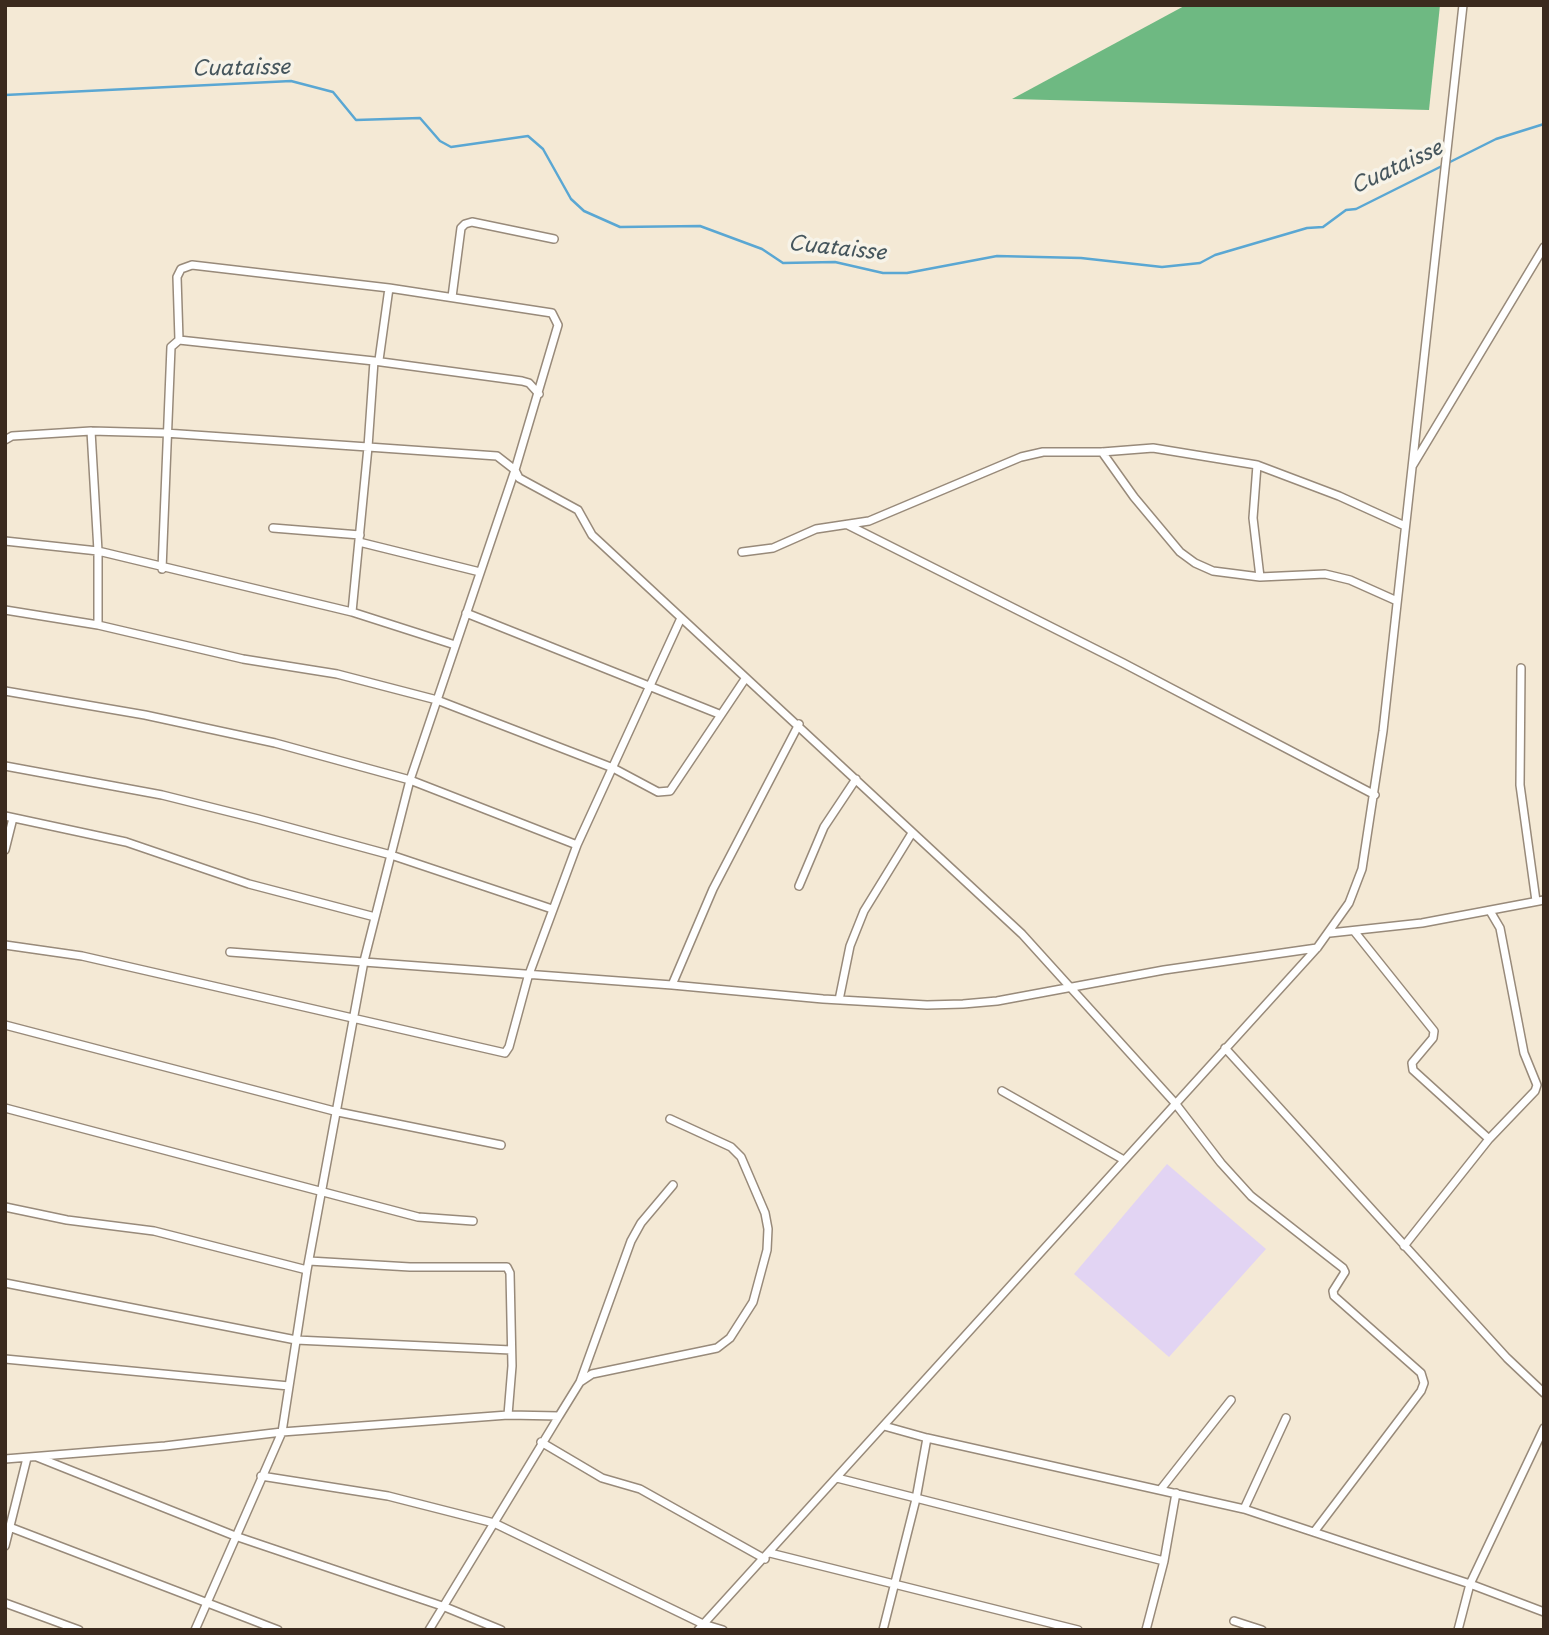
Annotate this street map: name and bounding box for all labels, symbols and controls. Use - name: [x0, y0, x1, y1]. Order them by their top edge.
- water label: Cuataisse: [192, 56, 290, 82]
- water label: Cuataisse: [1347, 136, 1447, 200]
- water label: Cuataisse: [787, 231, 887, 267]

